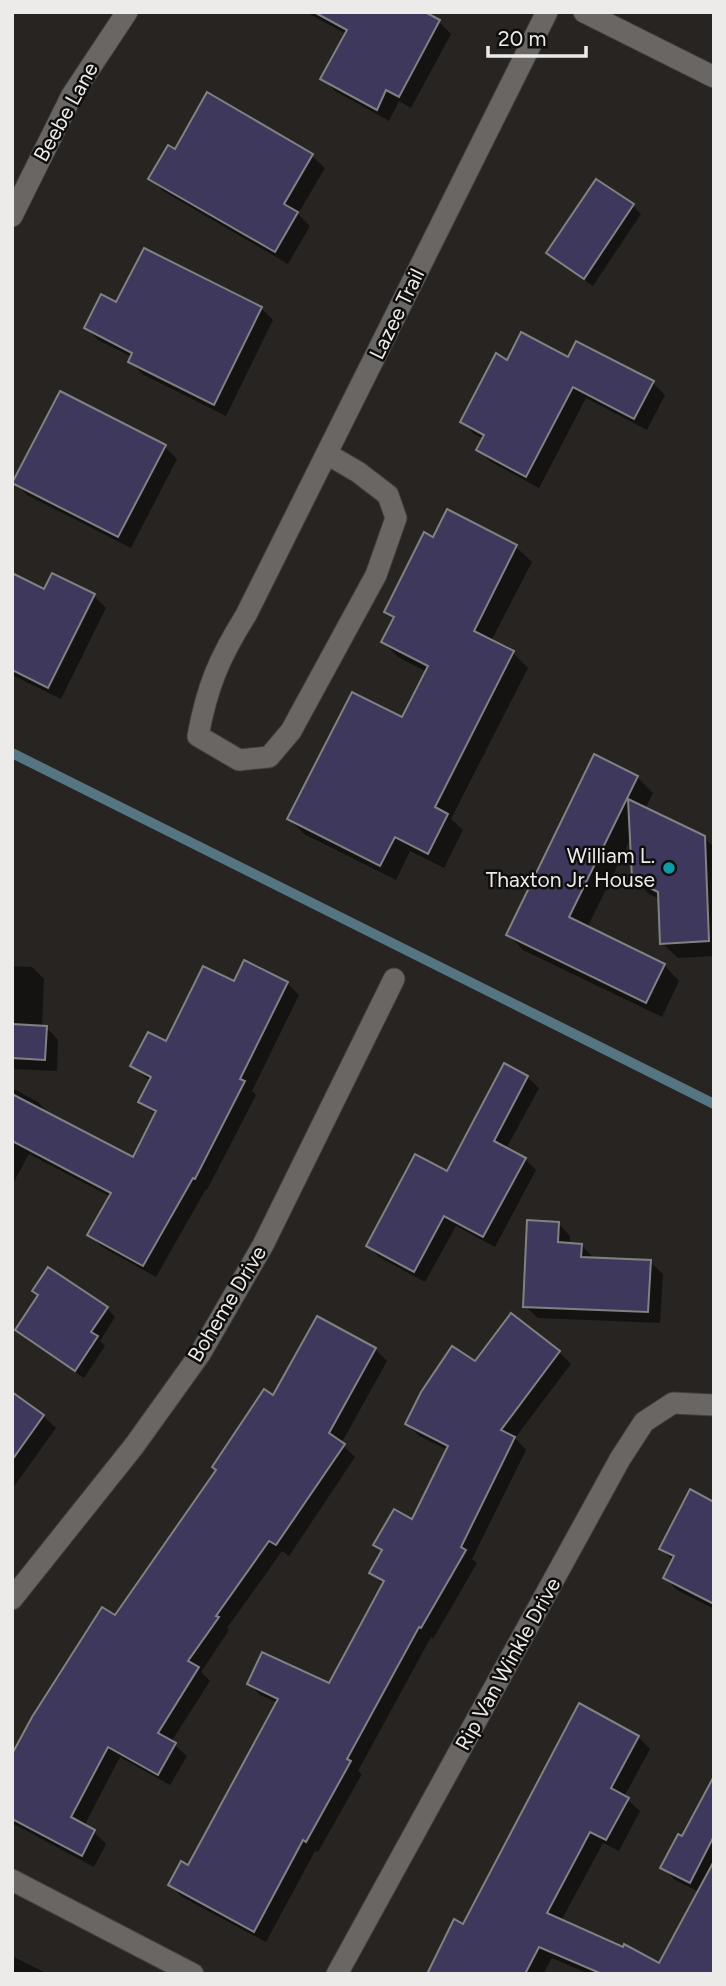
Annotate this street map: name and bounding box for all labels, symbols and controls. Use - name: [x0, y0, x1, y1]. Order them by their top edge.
- scale bar: [488, 14, 586, 58]
- text: 20 m: [498, 26, 546, 51]
- street label: Beebe Lane: [28, 58, 103, 166]
- street label: Lazee Trail: [364, 264, 429, 363]
- place label: William L. Thaxton Jr. House: [486, 843, 655, 892]
- marker: William L. Thaxton Jr. House: [661, 860, 677, 876]
- street label: Boheme Drive: [182, 1241, 271, 1366]
- street label: Rip Van Winkle Drive: [450, 1573, 565, 1755]

